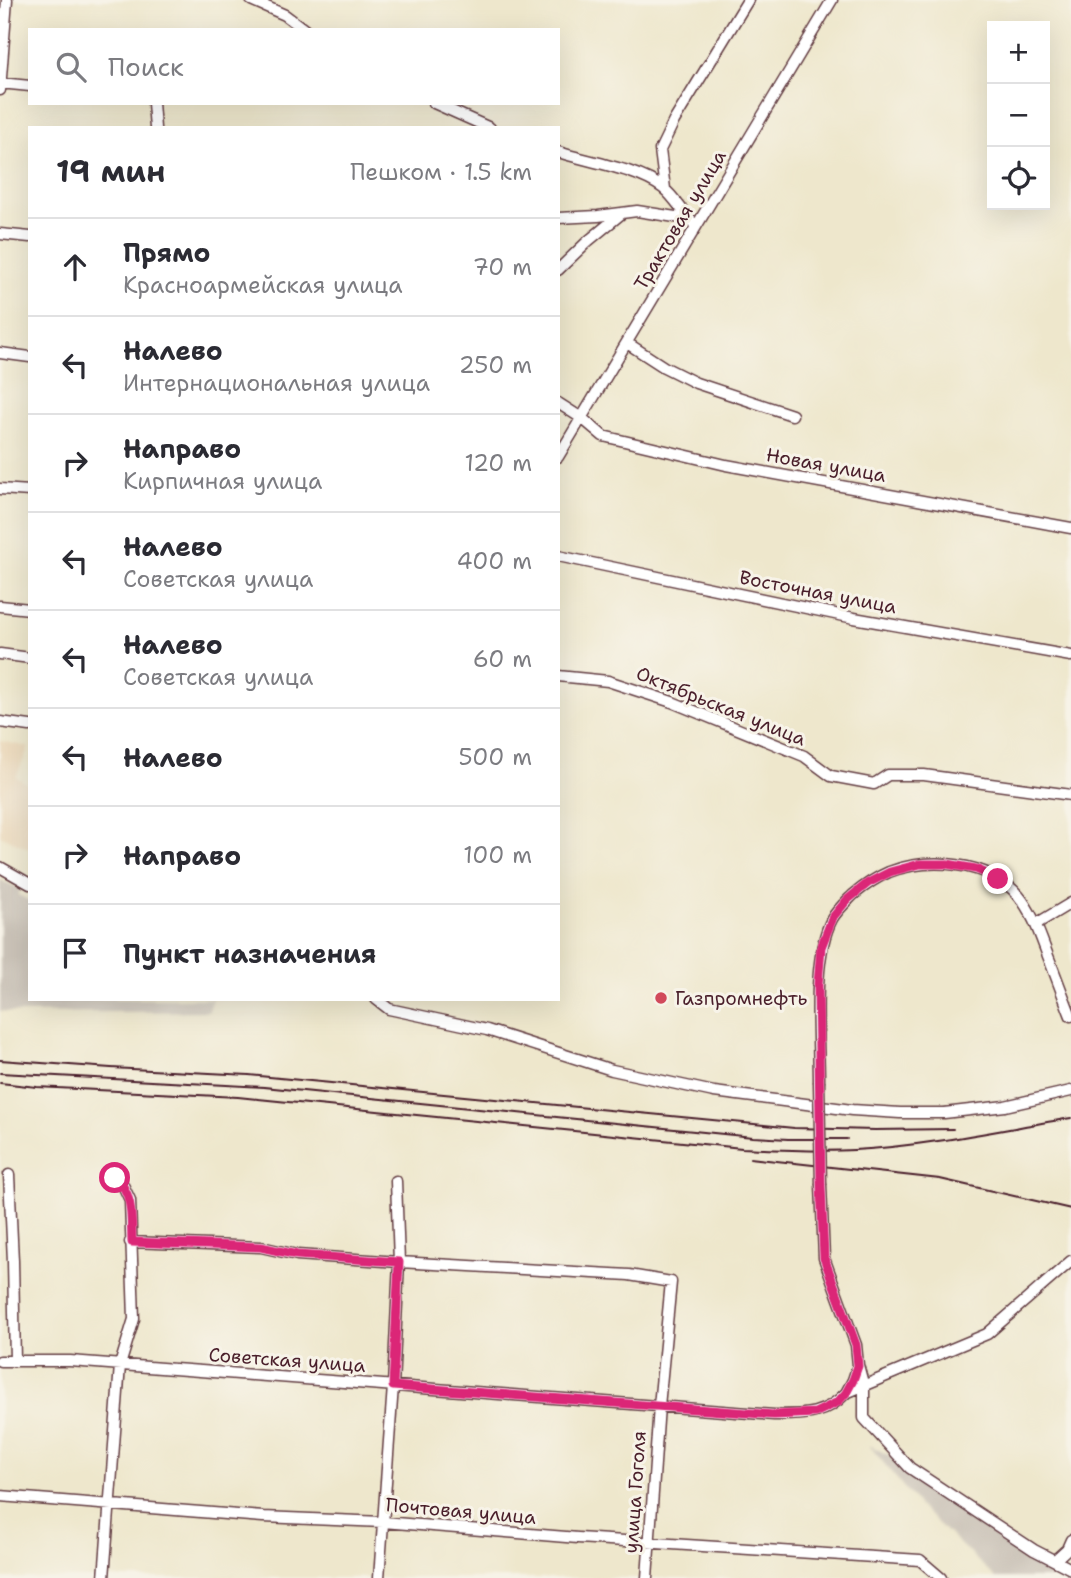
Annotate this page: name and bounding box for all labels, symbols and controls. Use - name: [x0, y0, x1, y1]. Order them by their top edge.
- map controls: [987, 21, 1050, 210]
- button: +: [987, 21, 1050, 84]
- search box: [28, 28, 560, 105]
- icon: search: [52, 48, 90, 86]
- text: Поиск: [108, 49, 184, 84]
- button: −: [987, 84, 1050, 147]
- street label: Трактовая улица: [628, 145, 732, 295]
- button: locate: [987, 147, 1050, 210]
- text: 19 мин: [56, 151, 165, 192]
- text: Пешком · 1.5 km: [350, 157, 532, 187]
- text: Прямо: [123, 235, 211, 270]
- icon: ahead: [56, 248, 94, 286]
- text: 70 m: [473, 252, 532, 282]
- text: Красноармейская улица: [123, 270, 403, 300]
- text: Налево: [123, 333, 223, 368]
- icon: left: [56, 346, 94, 384]
- text: 250 m: [459, 350, 532, 380]
- text: Интернациональная улица: [123, 368, 430, 398]
- text: Направо: [123, 431, 241, 466]
- street label: Новая улица: [764, 442, 888, 488]
- icon: right: [56, 444, 94, 482]
- text: 120 m: [464, 448, 532, 478]
- text: Кирпичная улица: [123, 466, 322, 496]
- text: Налево: [123, 529, 223, 564]
- icon: left: [56, 542, 94, 580]
- text: 400 m: [456, 546, 532, 576]
- text: Советская улица: [123, 564, 313, 594]
- street label: Восточная улица: [737, 565, 899, 620]
- text: Налево: [123, 627, 223, 662]
- icon: left: [56, 640, 94, 678]
- text: 60 m: [473, 644, 532, 674]
- street label: Октябрьская улица: [632, 661, 810, 752]
- text: Советская улица: [123, 662, 313, 692]
- icon: left: [56, 738, 94, 776]
- text: Налево: [123, 740, 223, 775]
- text: 500 m: [458, 742, 532, 772]
- icon: right: [56, 836, 94, 874]
- text: Направо: [123, 838, 241, 873]
- text: 100 m: [463, 840, 532, 870]
- route end: [982, 863, 1013, 894]
- icon: arrive: [56, 934, 94, 972]
- text: Пункт назначения: [123, 936, 376, 971]
- place label: Газпромнефть: [675, 986, 807, 1011]
- marker: Газпромнефть: [653, 990, 669, 1006]
- route start: [99, 1162, 130, 1193]
- street label: Советская улица: [208, 1342, 366, 1378]
- street label: улица Гоголя: [618, 1430, 652, 1554]
- street label: Почтовая улица: [385, 1492, 537, 1530]

